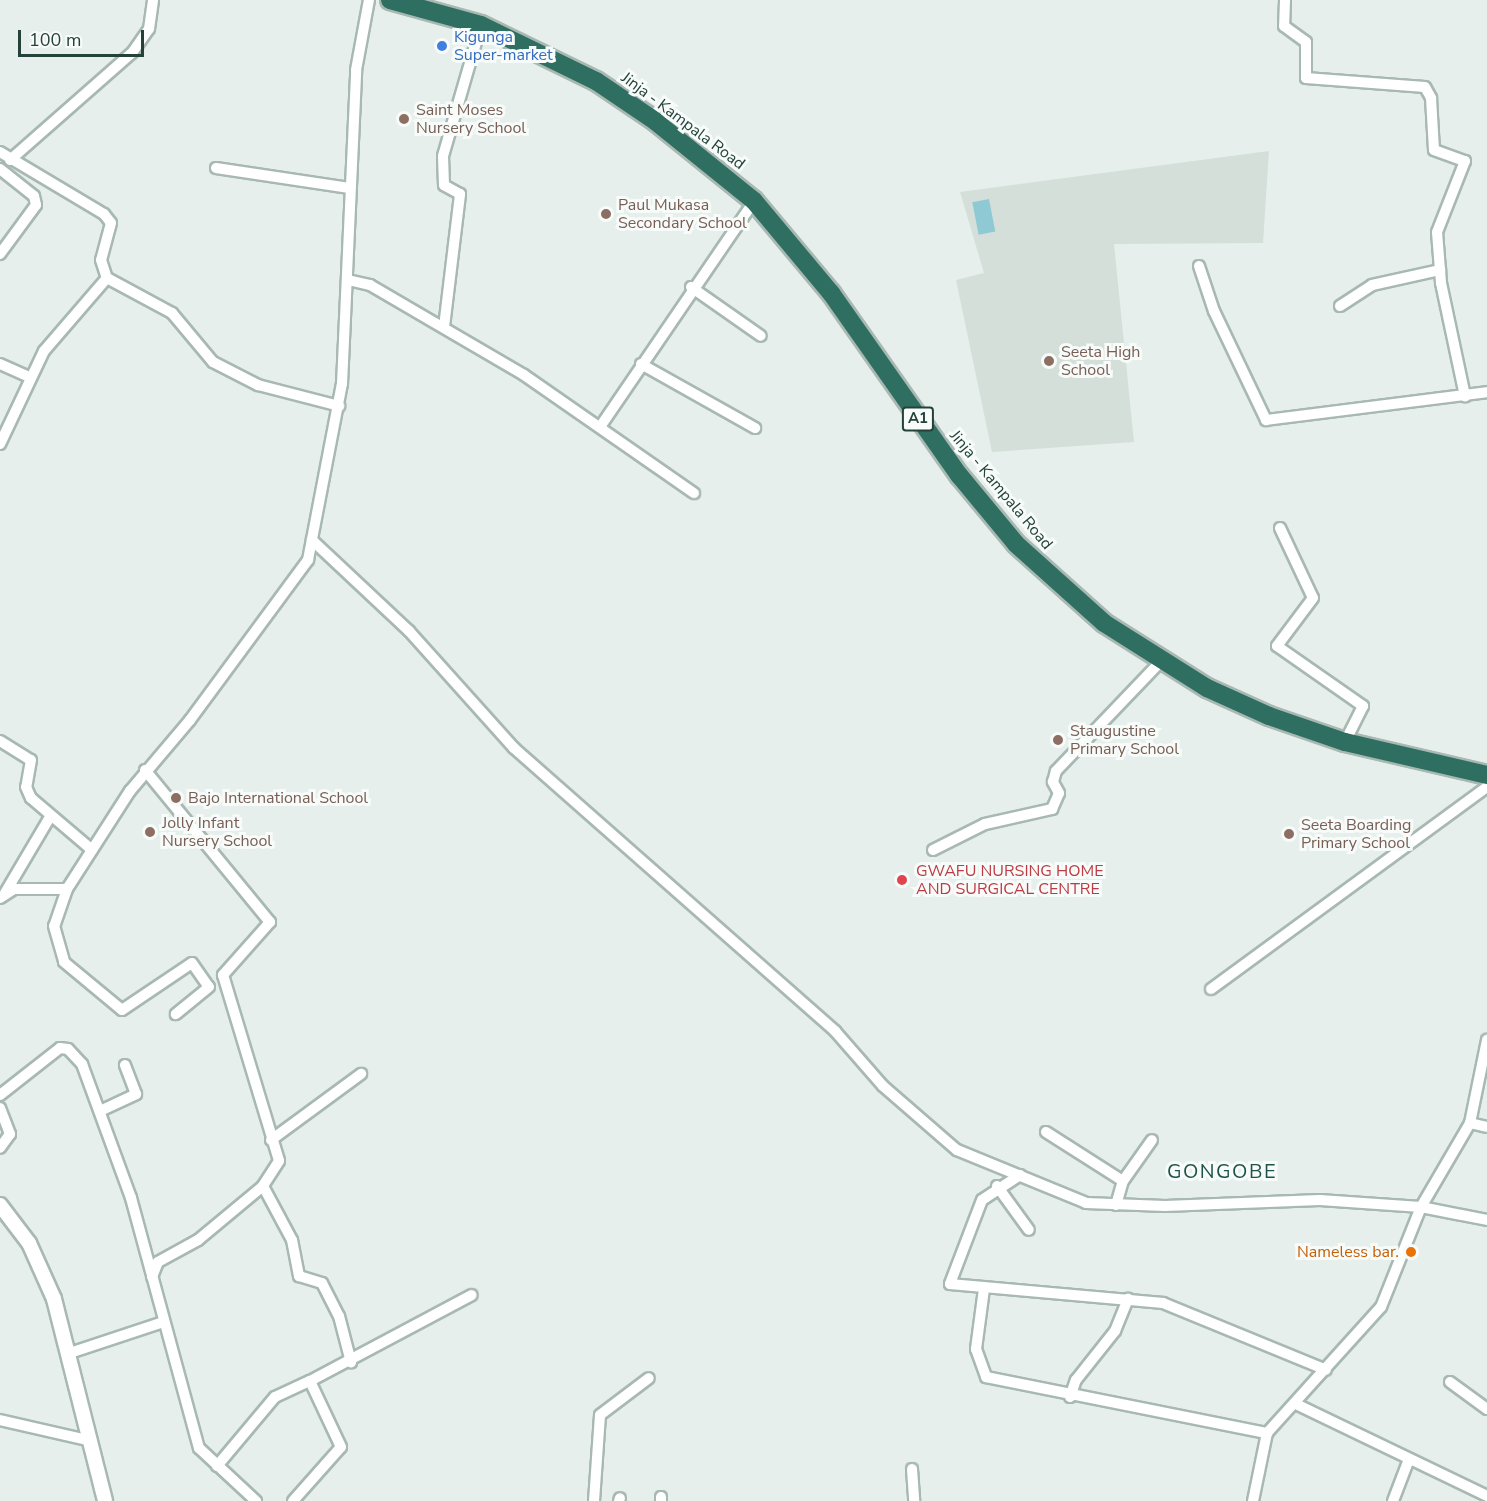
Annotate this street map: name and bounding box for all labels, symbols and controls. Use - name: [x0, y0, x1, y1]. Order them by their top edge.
- scale bar: [21, 18, 147, 56]
- place label: Kigunga Super-market: [454, 27, 553, 65]
- text: 100 m: [29, 28, 81, 52]
- marker: Kigunga Super-market: [435, 39, 449, 53]
- street label: Jinja - Kampala Road: [617, 68, 749, 174]
- place label: Saint Moses Nursery School: [416, 100, 526, 138]
- marker: Saint Moses Nursery School: [397, 112, 411, 126]
- place label: Paul Mukasa Secondary School: [618, 195, 747, 233]
- marker: Paul Mukasa Secondary School: [599, 207, 613, 221]
- place label: Seeta High School: [1061, 342, 1140, 380]
- marker: Seeta High School: [1042, 354, 1056, 368]
- road number: A1: [902, 407, 934, 431]
- street label: Jinja - Kampala Road: [946, 426, 1056, 554]
- place label: Staugustine Primary School: [1070, 721, 1179, 759]
- marker: Staugustine Primary School: [1051, 733, 1065, 747]
- place label: Bajo International School: [188, 788, 368, 808]
- marker: Bajo International School: [169, 791, 183, 805]
- place label: Jolly Infant Nursery School: [162, 813, 272, 851]
- place label: Seeta Boarding Primary School: [1301, 815, 1411, 853]
- marker: Jolly Infant Nursery School: [143, 825, 157, 839]
- marker: Seeta Boarding Primary School: [1282, 827, 1296, 841]
- place label: GWAFU NURSING HOME AND SURGICAL CENTRE: [916, 861, 1104, 899]
- marker: GWAFU NURSING HOME AND SURGICAL CENTRE: [893, 871, 911, 889]
- district label: GONGOBE: [1167, 1159, 1277, 1183]
- place label: Nameless bar.: [1297, 1242, 1399, 1262]
- marker: Nameless bar.: [1404, 1245, 1418, 1259]

